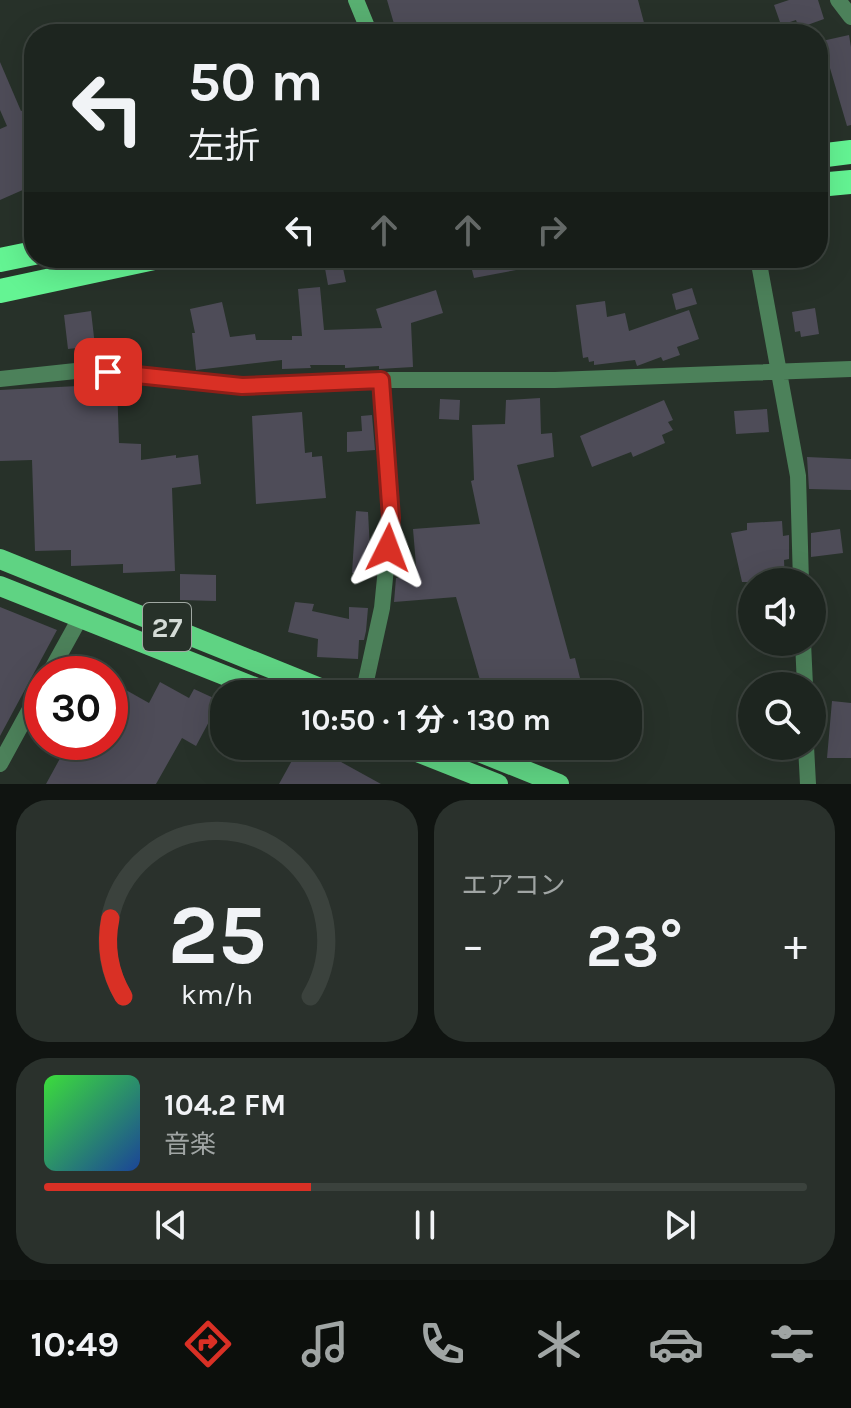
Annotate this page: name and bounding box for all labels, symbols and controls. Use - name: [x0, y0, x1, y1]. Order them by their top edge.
- text: 50 m: [188, 49, 323, 114]
- icon: left: [56, 56, 160, 160]
- text: 左折: [188, 125, 260, 167]
- icon: left: [278, 208, 322, 252]
- icon: ahead: [362, 208, 406, 252]
- icon: ahead: [446, 208, 490, 252]
- icon: right: [530, 208, 574, 252]
- pin: [74, 338, 142, 406]
- icon: arrive: [86, 350, 130, 394]
- position arrow: [346, 506, 430, 590]
- map controls: [738, 568, 826, 760]
- button: sound: [738, 568, 826, 656]
- road number: 27: [143, 603, 191, 651]
- speed limit sign: 30: [24, 656, 128, 760]
- button: search: [738, 672, 826, 760]
- text: 10:50 · 1 分 · 130 m: [301, 702, 551, 738]
- text: エアコン: [462, 870, 566, 901]
- text: 25: [167, 887, 266, 984]
- text: 23°: [586, 911, 683, 981]
- text: −: [462, 920, 485, 971]
- text: +: [784, 920, 807, 971]
- text: km/h: [181, 978, 253, 1011]
- text: 104.2 FM: [164, 1087, 286, 1123]
- text: 音楽: [164, 1129, 216, 1160]
- icon: previous: [149, 1203, 193, 1247]
- icon: pause: [403, 1203, 447, 1247]
- icon: next: [658, 1203, 702, 1247]
- icon: directions: [180, 1316, 236, 1372]
- icon: music: [297, 1316, 353, 1372]
- icon: phone: [414, 1316, 470, 1372]
- icon: climate: [531, 1316, 587, 1372]
- icon: car: [648, 1316, 704, 1372]
- icon: filters: [764, 1316, 820, 1372]
- text: 10:49: [30, 1323, 119, 1365]

